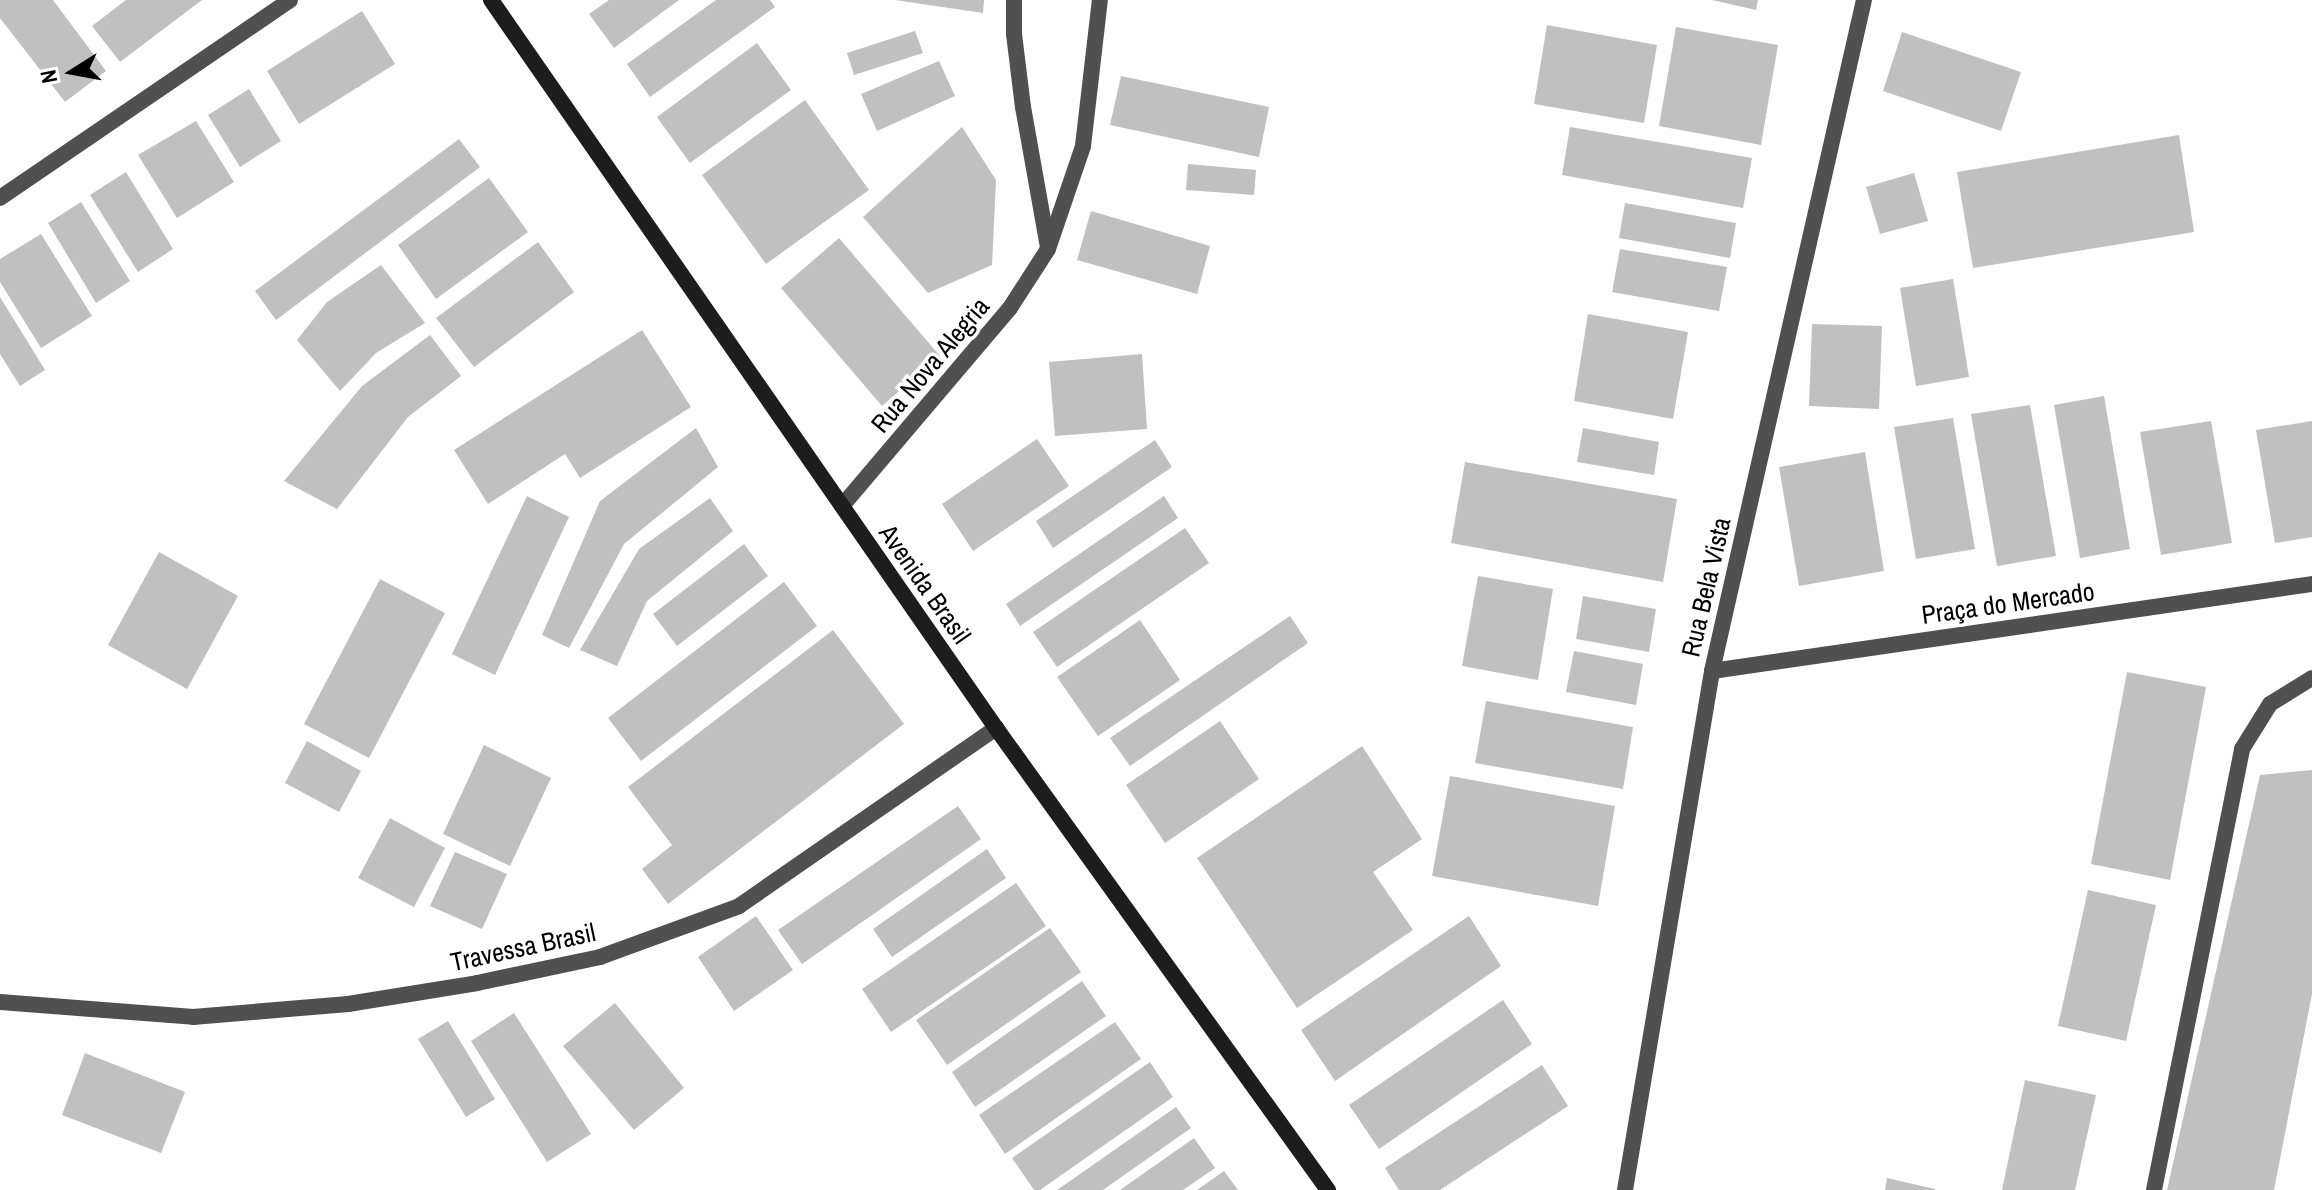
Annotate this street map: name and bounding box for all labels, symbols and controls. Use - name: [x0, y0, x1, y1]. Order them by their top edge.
- north arrow: [32, 32, 112, 112]
- text: N: [32, 67, 64, 86]
- street label: Rua Nova Alegria: [864, 291, 996, 439]
- street label: Rua Bela Vista: [1675, 514, 1737, 660]
- street label: Avenida Brasil: [873, 518, 977, 650]
- street label: Praça do Mercado: [1920, 575, 2096, 631]
- street label: Travessa Brasil: [448, 916, 598, 978]

